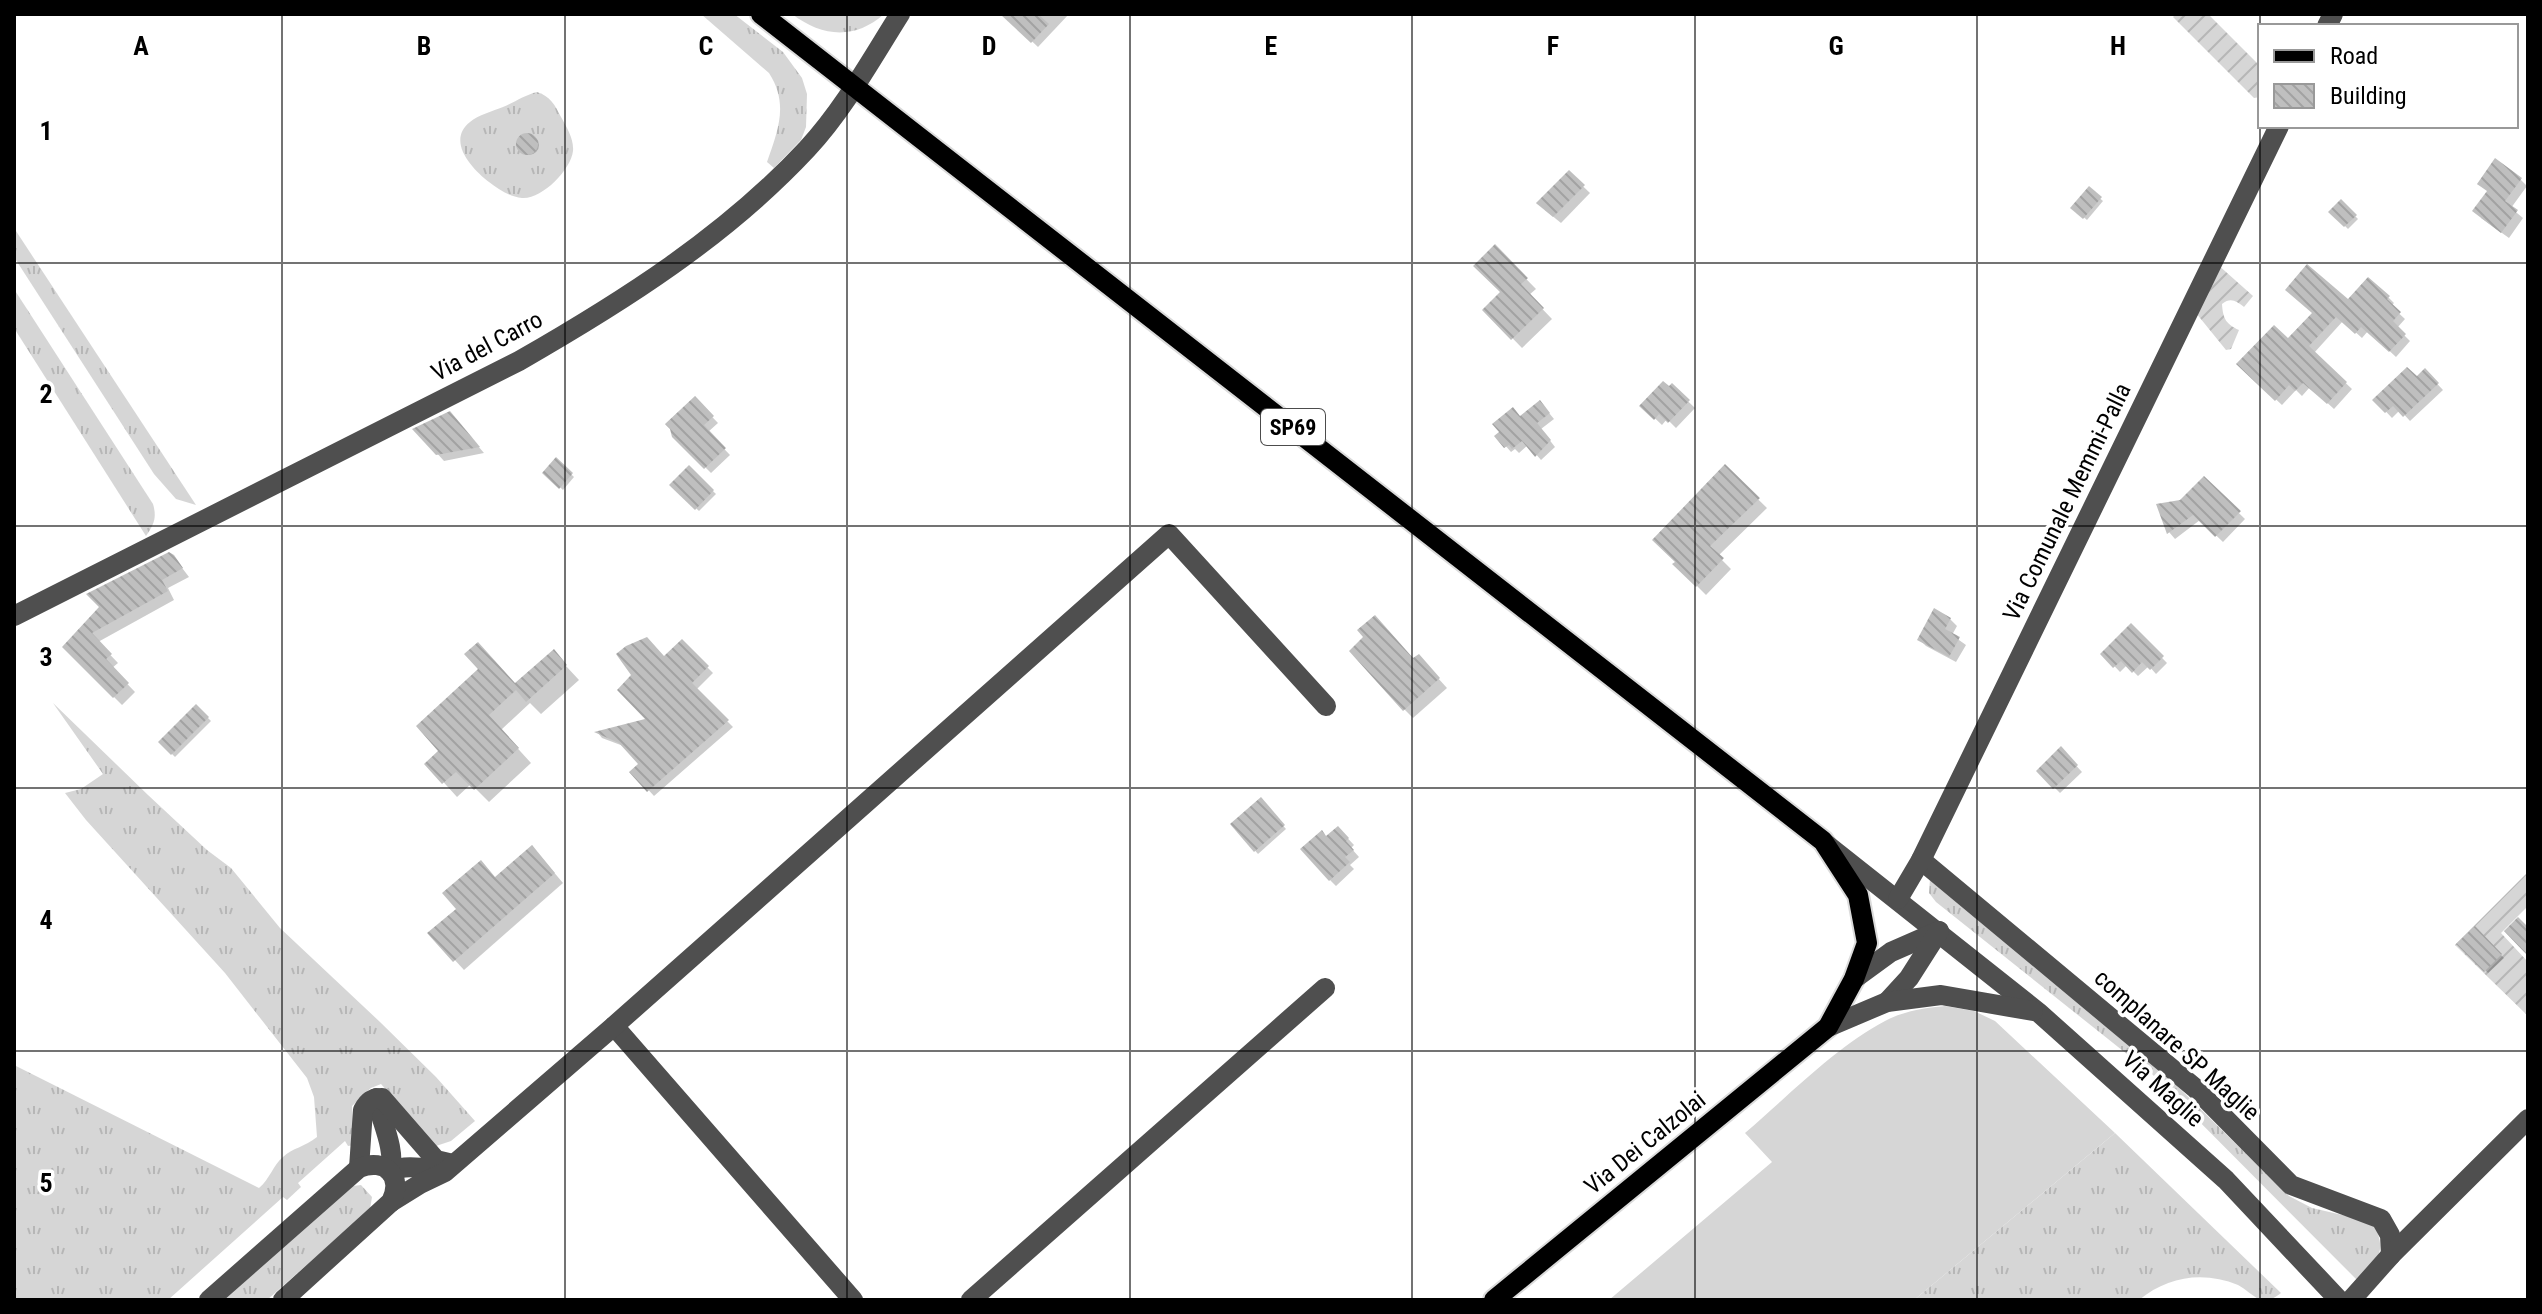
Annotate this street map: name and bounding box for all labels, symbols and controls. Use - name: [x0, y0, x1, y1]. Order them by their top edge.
- legend: [2258, 24, 2518, 128]
- text: A: [133, 31, 149, 61]
- text: B: [417, 31, 431, 61]
- text: C: [699, 31, 714, 61]
- text: D: [982, 31, 996, 61]
- text: E: [1265, 31, 1278, 61]
- text: F: [1547, 31, 1559, 61]
- text: G: [1828, 31, 1844, 61]
- text: H: [2110, 31, 2126, 61]
- text: Road: [2330, 42, 2378, 70]
- text: Building: [2330, 82, 2407, 110]
- text: 1: [39, 116, 53, 146]
- street label: Via del Carro: [427, 305, 547, 387]
- text: 2: [39, 379, 53, 409]
- street label: Via Comunale Memmi-Palla: [1997, 379, 2137, 625]
- road number: SP69: [1261, 409, 1325, 445]
- text: 3: [39, 642, 53, 672]
- text: 4: [39, 905, 53, 935]
- street label: complanare SP Maglie: [2089, 964, 2265, 1126]
- street label: Via Maglie: [2117, 1045, 2209, 1133]
- street label: Via Dei Calzolai: [1579, 1086, 1711, 1200]
- text: 5: [39, 1168, 53, 1198]

